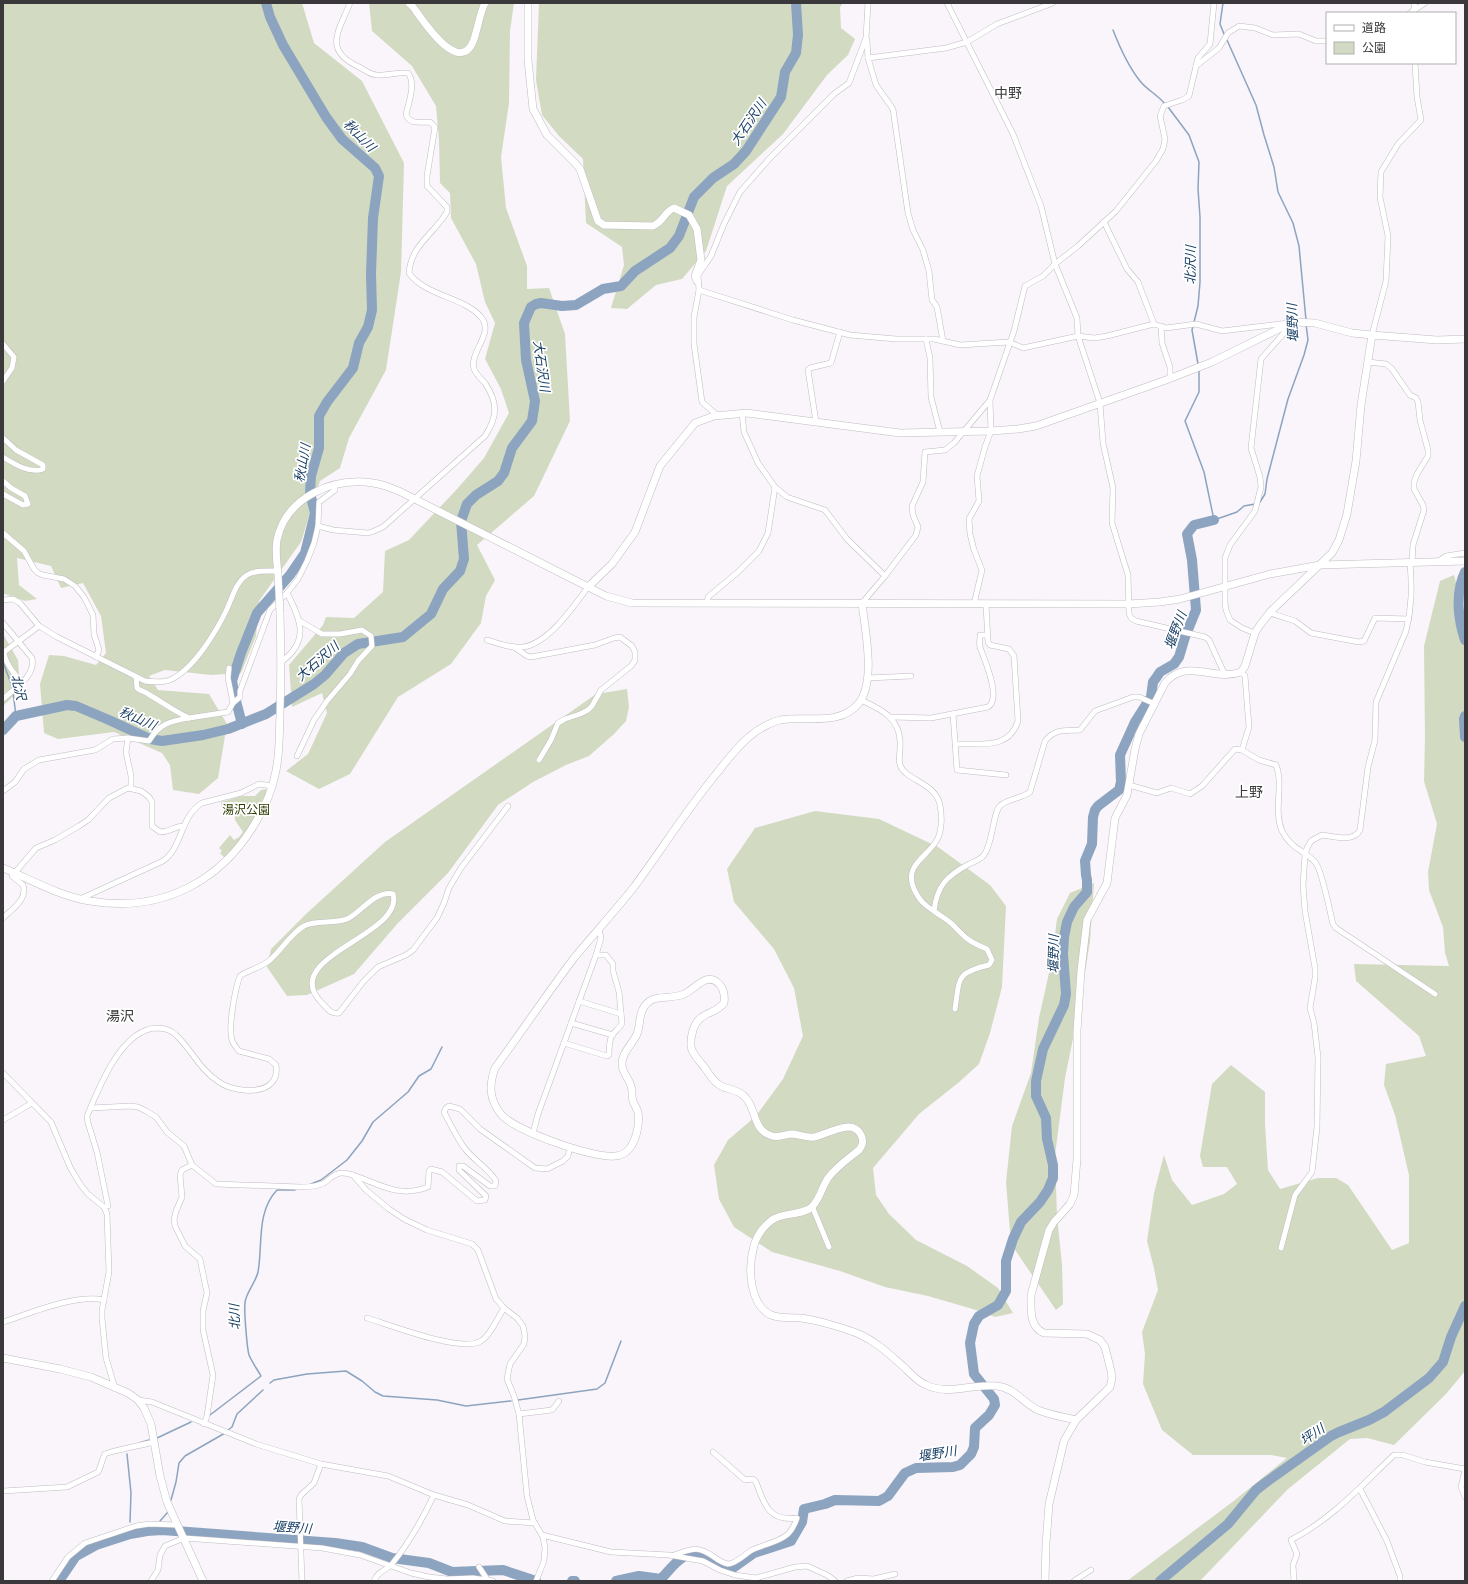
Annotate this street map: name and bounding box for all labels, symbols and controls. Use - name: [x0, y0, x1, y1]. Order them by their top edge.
- legend: [1326, 12, 1456, 64]
- text: 道路: [1362, 19, 1386, 36]
- text: 公園: [1362, 39, 1386, 56]
- district label: 中野: [994, 83, 1022, 102]
- water label: 大石沢川: [726, 94, 771, 149]
- water label: 秋山川: [340, 115, 382, 157]
- water label: 北沢川: [1181, 243, 1199, 285]
- water label: 堰野川: [1282, 301, 1302, 343]
- water label: 大石沢川: [529, 339, 555, 395]
- water label: 秋山川: [290, 440, 315, 484]
- water label: 堰野川: [1160, 607, 1191, 651]
- water label: 大石沢川: [291, 636, 344, 685]
- water label: 北沢: [7, 672, 31, 704]
- water label: 秋山川: [117, 702, 161, 735]
- district label: 上野: [1235, 782, 1263, 801]
- park label: 湯沢公園: [222, 801, 270, 818]
- water label: 堰野川: [1044, 932, 1062, 974]
- district label: 湯沢: [106, 1006, 134, 1025]
- water label: 北川: [224, 1302, 243, 1330]
- water label: 坪川: [1296, 1418, 1329, 1449]
- water label: 堰野川: [916, 1441, 960, 1465]
- water label: 堰野川: [272, 1517, 314, 1537]

